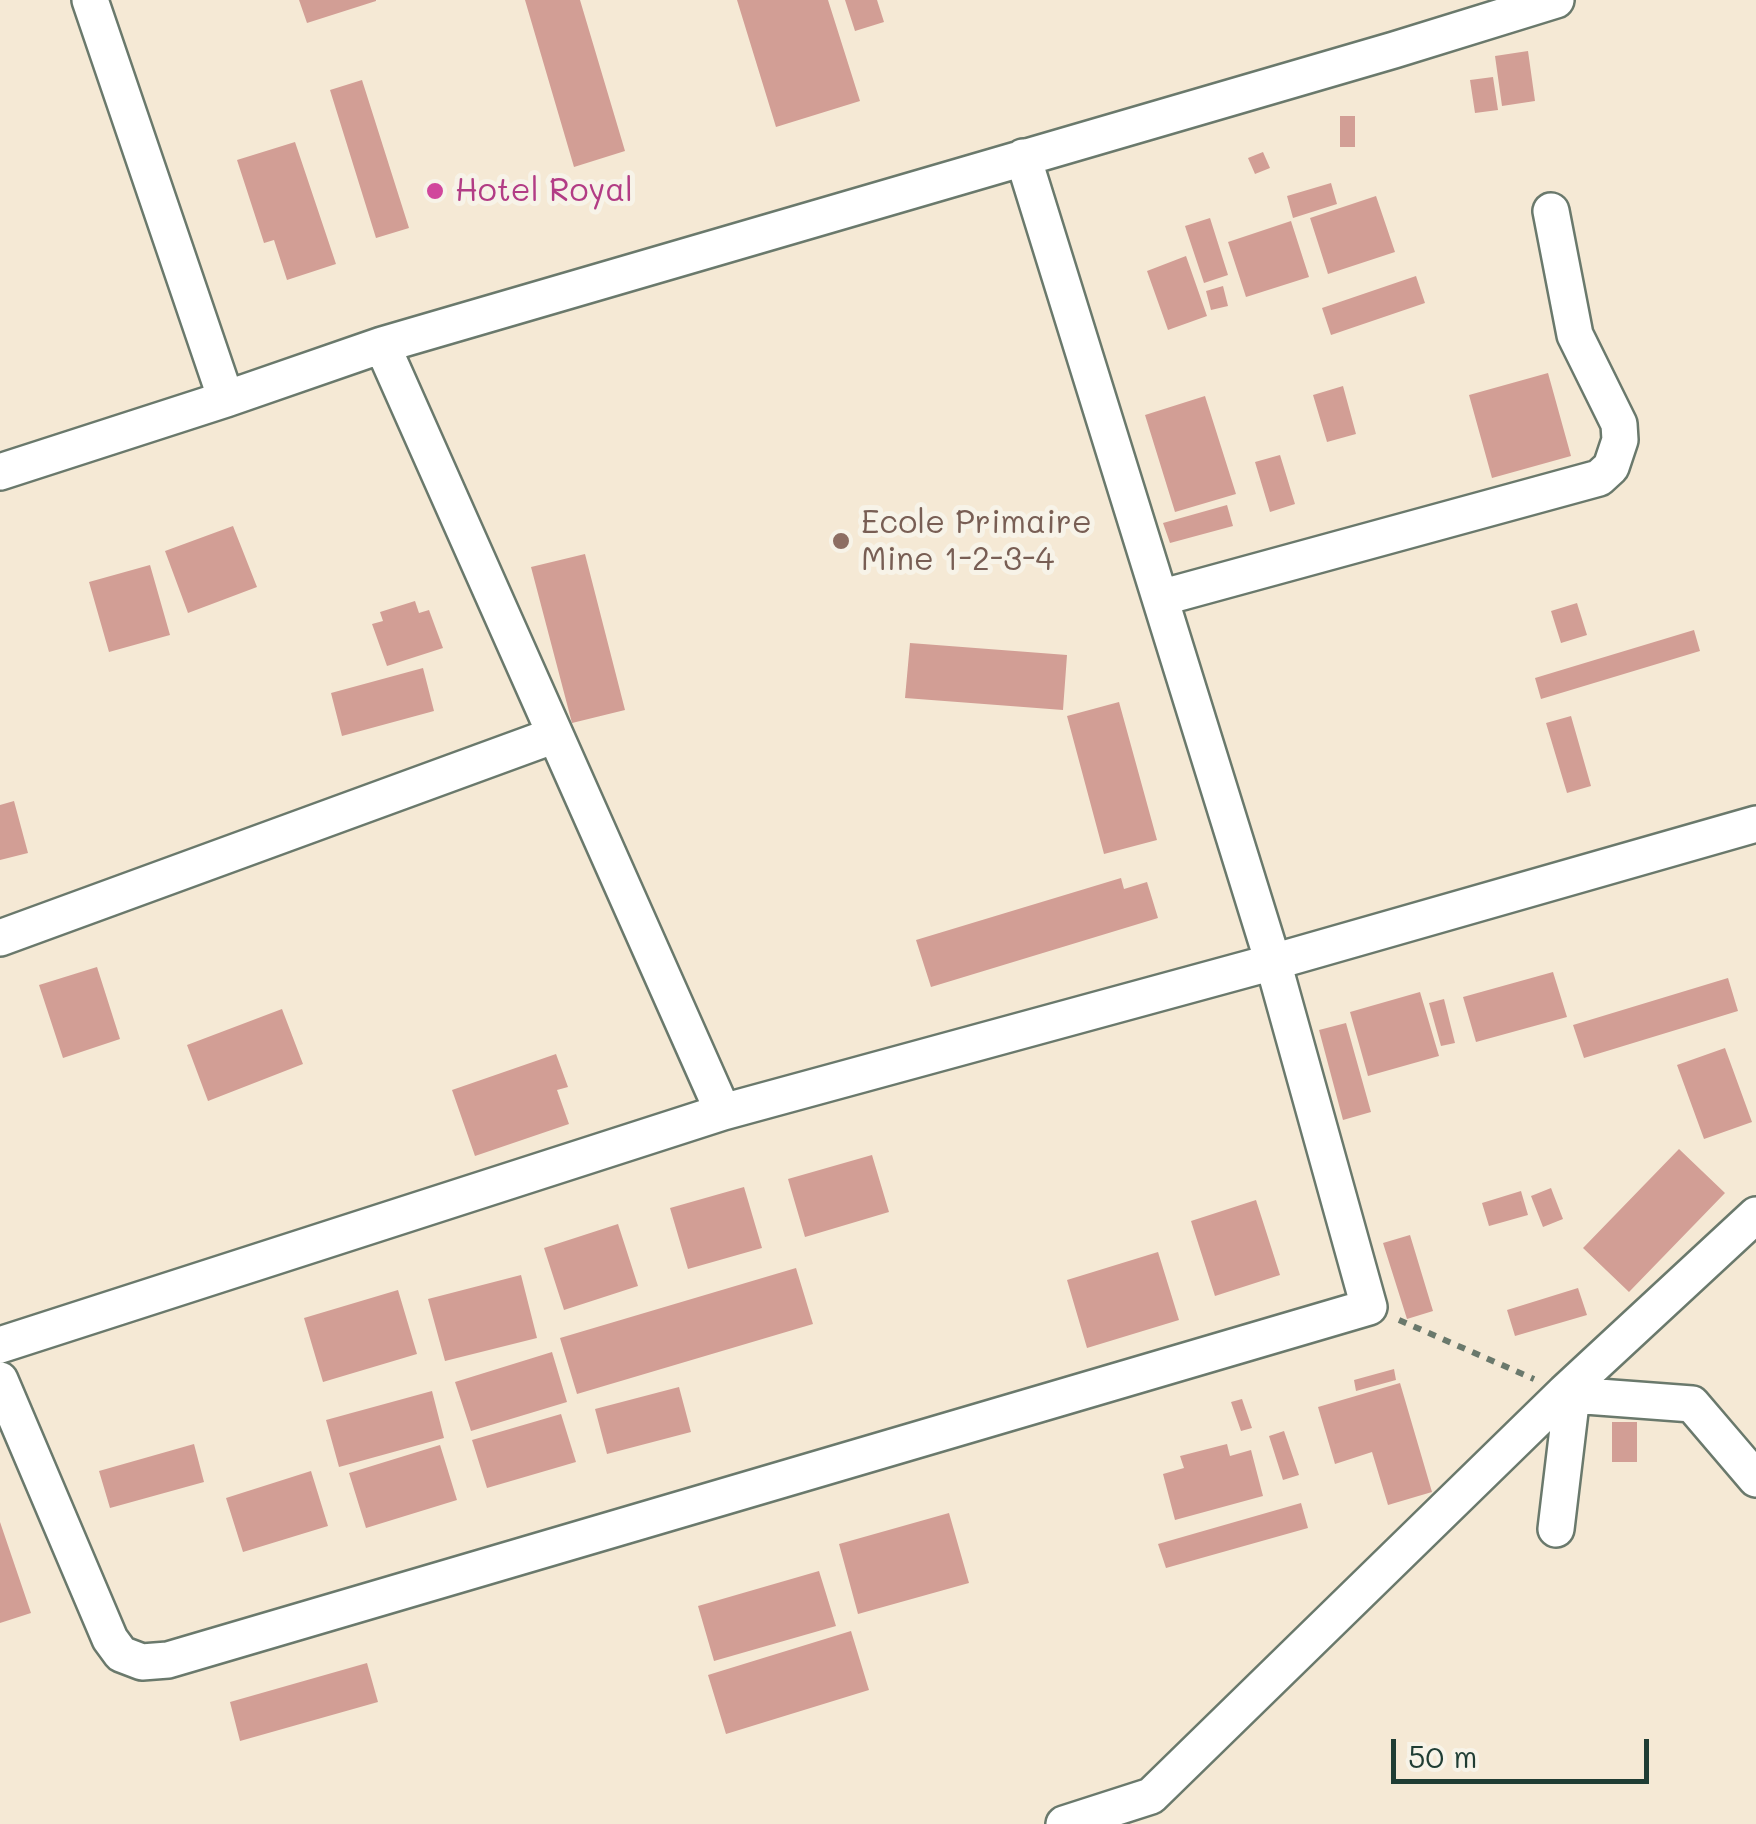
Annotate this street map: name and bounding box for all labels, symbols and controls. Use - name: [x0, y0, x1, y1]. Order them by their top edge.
- place label: Hotel Royal: [455, 172, 633, 210]
- marker: Hotel Royal: [424, 180, 446, 202]
- place label: Ecole Primaire Mine 1-2-3-4: [861, 504, 1092, 579]
- marker: Ecole Primaire Mine 1-2-3-4: [830, 530, 852, 552]
- scale bar: [1396, 1719, 1654, 1781]
- text: 50 m: [1408, 1736, 1478, 1776]

